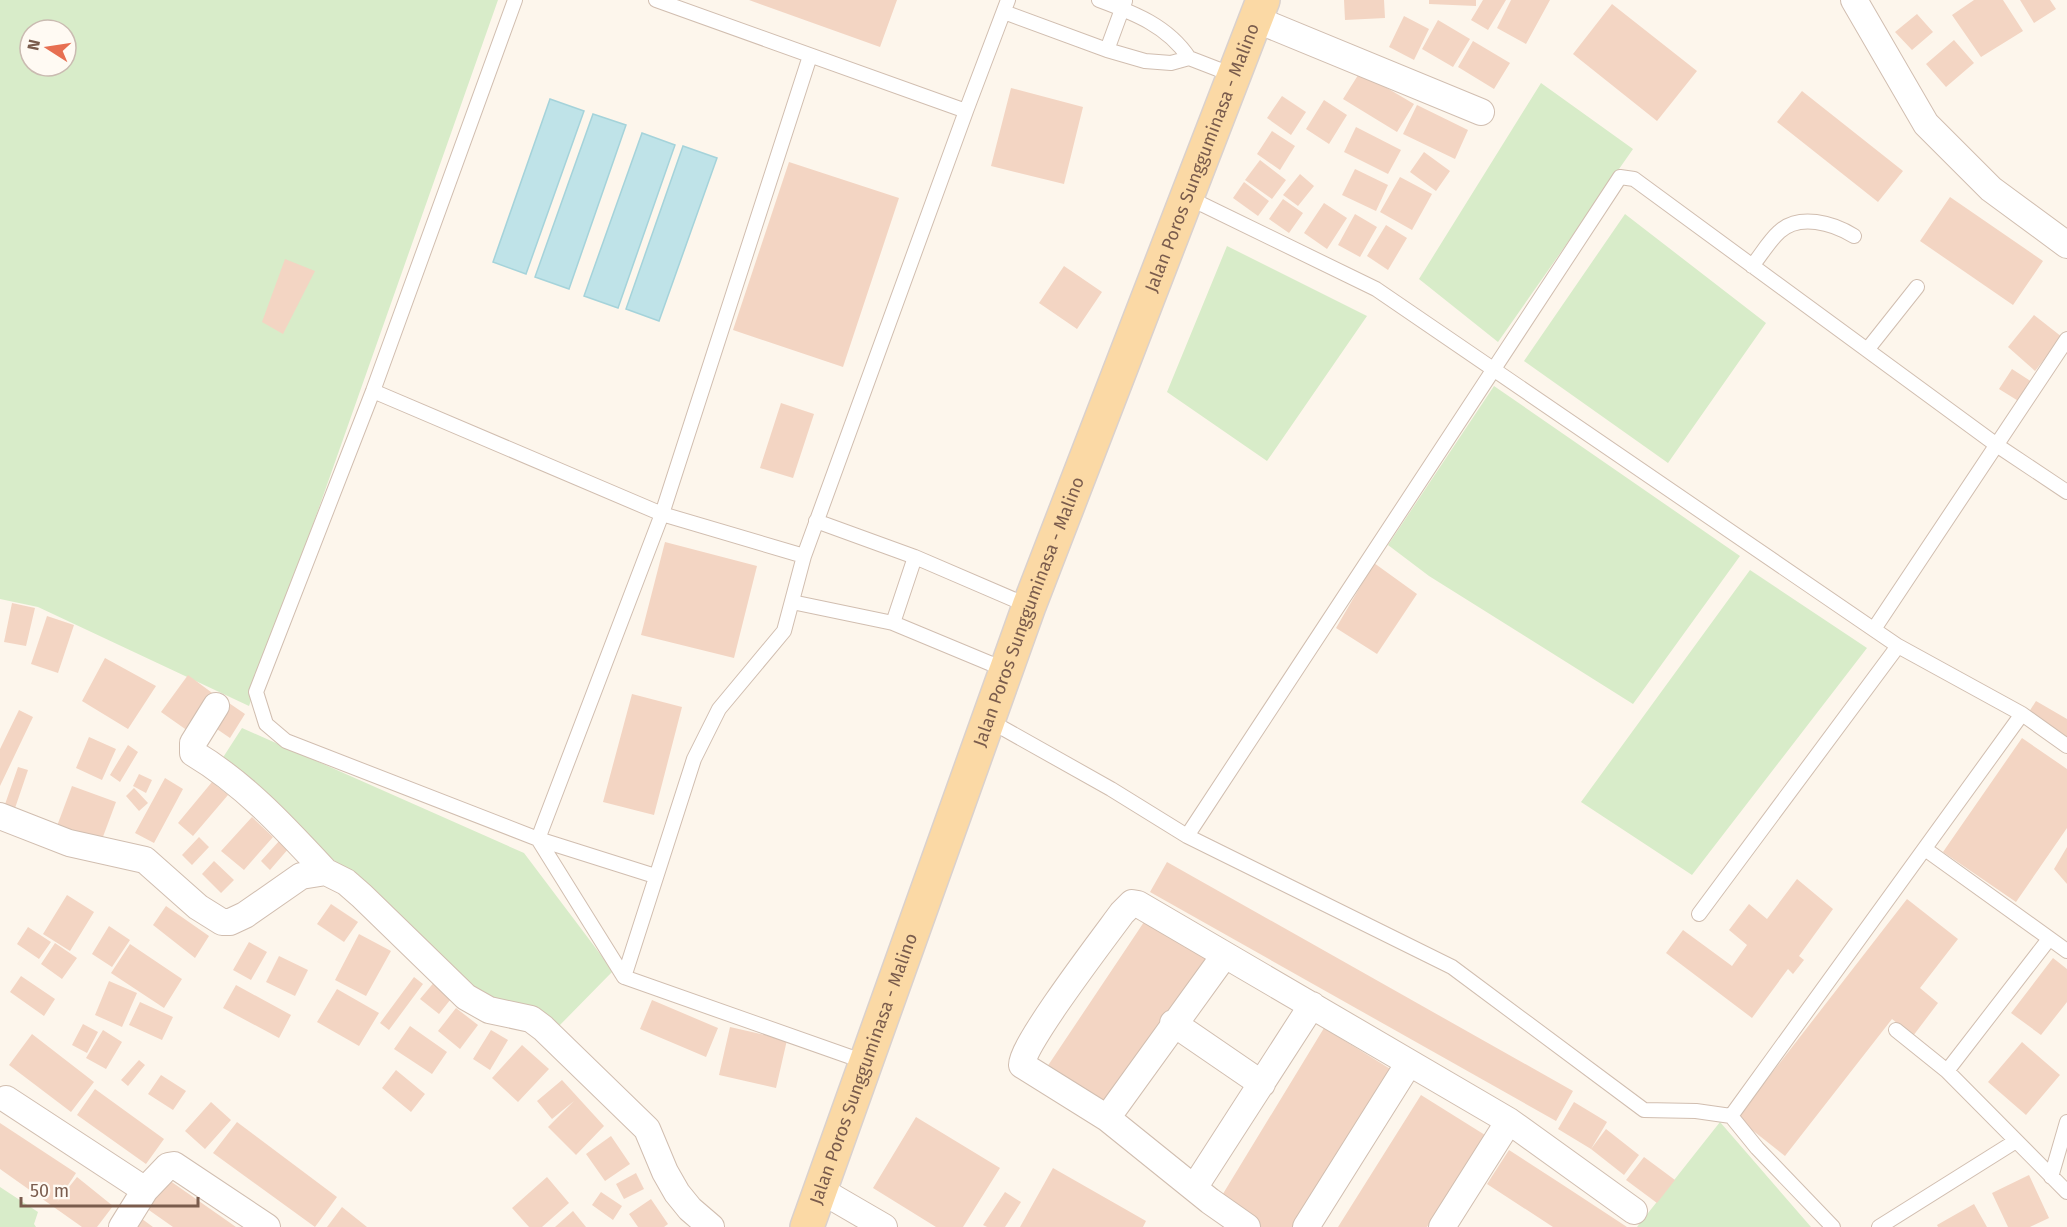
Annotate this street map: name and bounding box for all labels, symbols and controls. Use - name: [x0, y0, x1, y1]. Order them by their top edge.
- north arrow: [18, 18, 78, 78]
- street label: Jalan Poros Sungguminasa - Malino: [1140, 20, 1264, 295]
- text: N: [23, 38, 44, 52]
- street label: Jalan Poros Sungguminasa - Malino: [969, 473, 1089, 750]
- street label: Jalan Poros Sungguminasa - Malino: [805, 930, 922, 1207]
- scale bar: [21, 1170, 198, 1208]
- text: 50 m: [30, 1180, 69, 1202]

